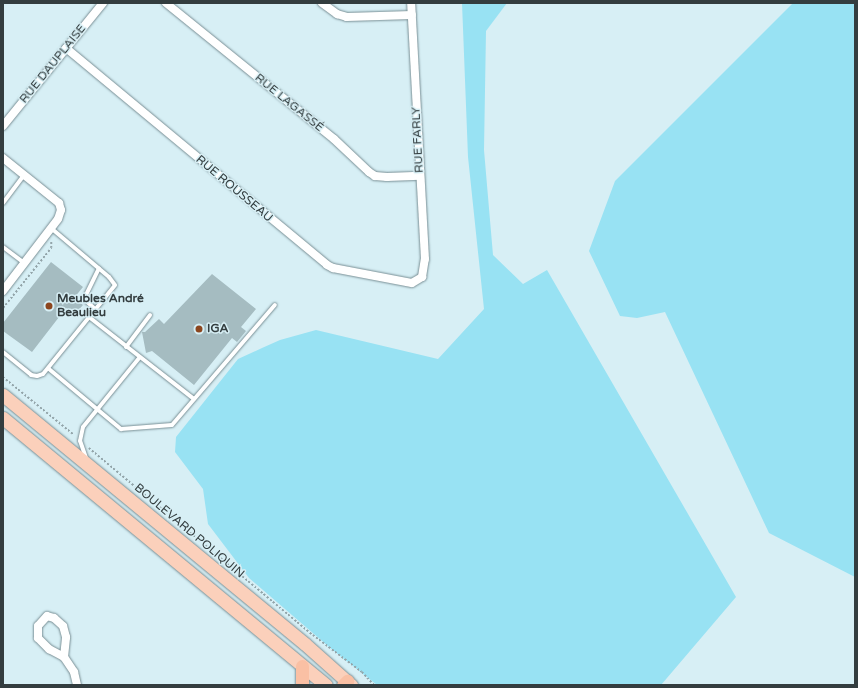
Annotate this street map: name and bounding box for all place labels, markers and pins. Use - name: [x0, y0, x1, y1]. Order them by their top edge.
- place label: Meubles André Beaulieu: [57, 292, 144, 320]
- marker: Meubles André Beaulieu: [44, 301, 54, 311]
- place label: IGA: [207, 322, 228, 336]
- marker: IGA: [194, 324, 204, 334]

